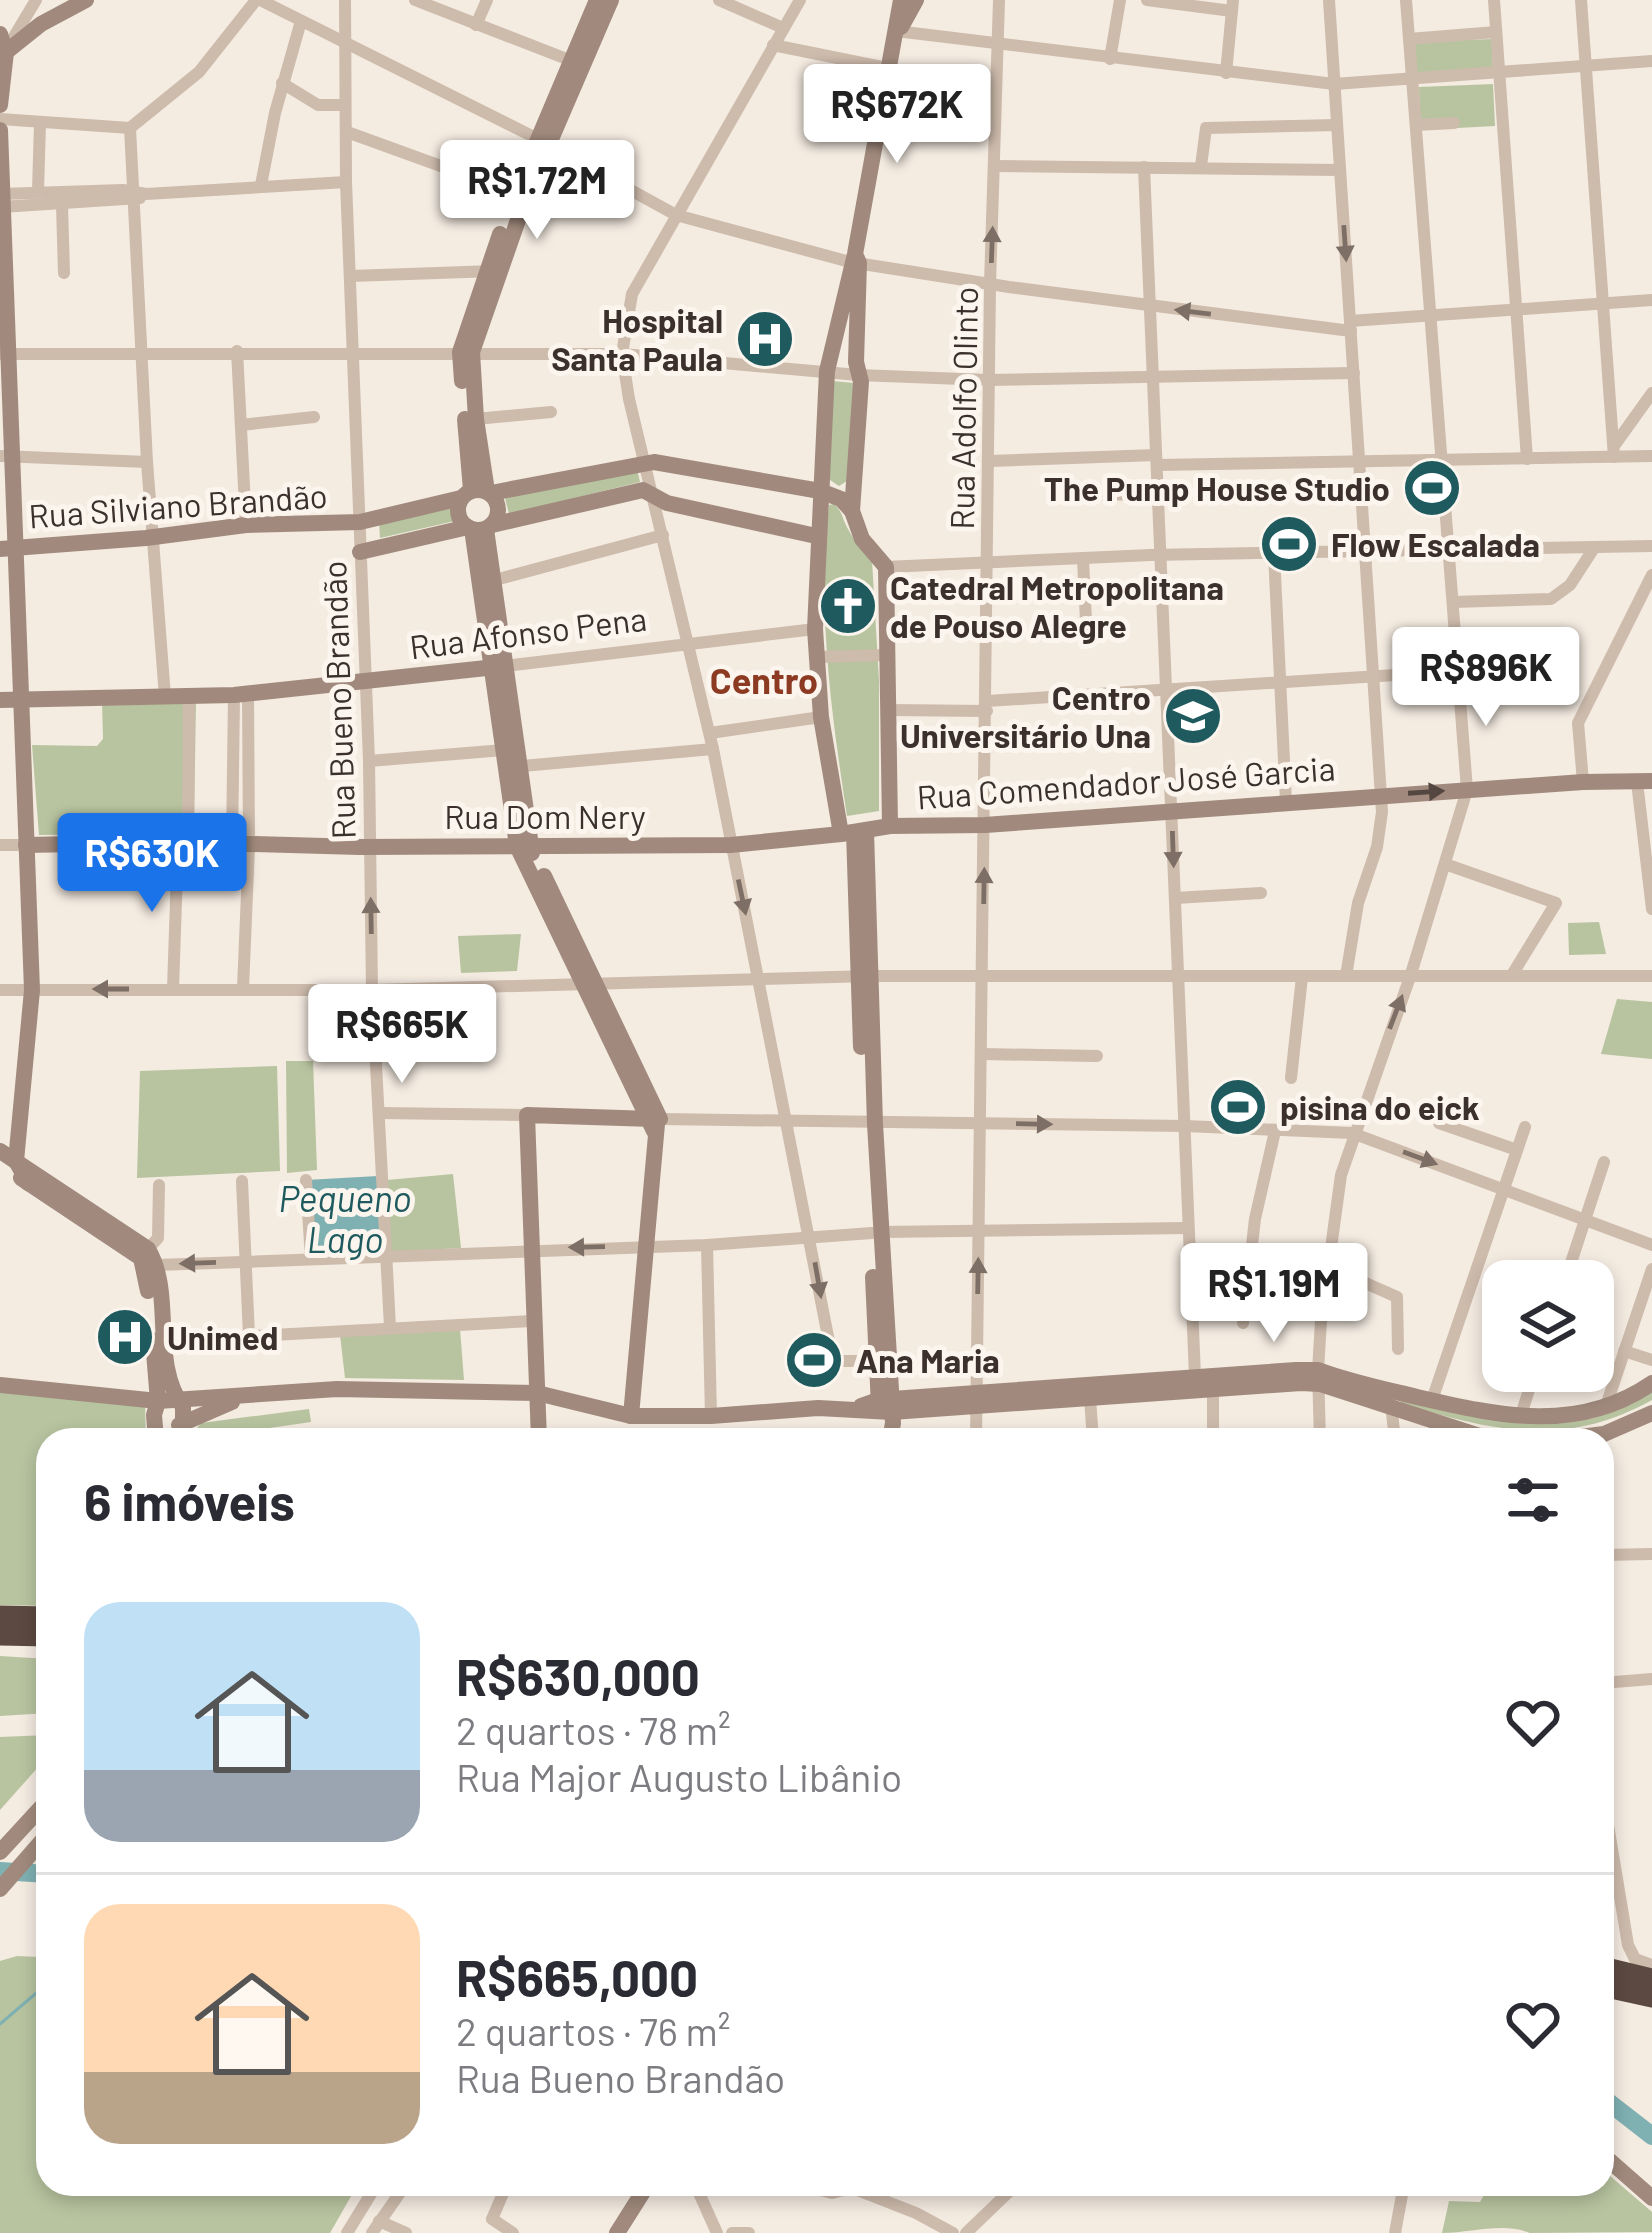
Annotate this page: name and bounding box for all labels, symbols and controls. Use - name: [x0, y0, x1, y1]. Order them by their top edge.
- pin: R$672K: [799, 64, 995, 166]
- text: R$672K: [831, 79, 963, 126]
- pin: R$1.72M: [426, 140, 648, 242]
- text: R$1.72M: [467, 155, 607, 202]
- one-way arrow: [983, 225, 1002, 263]
- one-way arrow: [1336, 225, 1355, 263]
- street label: Rua Adolfo Olinto: [941, 286, 985, 530]
- place label: Hospital Santa Paula: [551, 300, 723, 378]
- one-way arrow: [1174, 302, 1211, 321]
- hospital icon: Hospital Santa Paula: [734, 308, 796, 370]
- sports icon: The Pump House Studio: [1401, 457, 1463, 519]
- place label: The Pump House Studio: [1044, 468, 1390, 508]
- street label: Rua Silviano Brandão: [27, 475, 329, 535]
- sports icon: Flow Escalada: [1258, 513, 1320, 575]
- place label: Flow Escalada: [1331, 524, 1540, 564]
- street label: Rua Bueno Brandão: [313, 560, 363, 840]
- place label: Catedral Metropolitana de Pouso Alegre: [890, 567, 1224, 645]
- church icon: Catedral Metropolitana de Pouso Alegre: [817, 575, 879, 637]
- street label: Rua Afonso Pena: [407, 598, 649, 666]
- pin: R$896K: [1388, 627, 1584, 729]
- text: R$896K: [1419, 642, 1553, 689]
- district label: Centro: [710, 658, 818, 701]
- place label: Centro Universitário Una: [900, 677, 1151, 755]
- school or university icon: Centro Universitário Una: [1162, 685, 1224, 747]
- street label: Rua Comendador José Garcia: [915, 747, 1337, 817]
- one-way arrow: [1408, 783, 1445, 802]
- street label: Rua Dom Nery: [444, 796, 646, 836]
- pin: R$630K: [54, 813, 250, 915]
- text: R$630K: [85, 828, 219, 875]
- one-way arrow: [1163, 831, 1182, 869]
- one-way arrow: [975, 866, 994, 904]
- one-way arrow: [734, 879, 753, 917]
- one-way arrow: [361, 896, 380, 934]
- one-way arrow: [91, 979, 129, 999]
- pin: R$665K: [304, 984, 500, 1086]
- one-way arrow: [1388, 994, 1407, 1030]
- text: R$665K: [335, 999, 469, 1046]
- sports icon: pisina do eick: [1207, 1076, 1269, 1138]
- place label: pisina do eick: [1280, 1087, 1480, 1127]
- one-way arrow: [1016, 1114, 1054, 1134]
- one-way arrow: [1402, 1150, 1438, 1169]
- water label: Pequeno Lago: [279, 1176, 411, 1260]
- one-way arrow: [567, 1238, 605, 1257]
- pin: R$1.19M: [1163, 1243, 1385, 1345]
- one-way arrow: [178, 1254, 216, 1273]
- one-way arrow: [968, 1256, 987, 1294]
- text: R$1.19M: [1208, 1258, 1341, 1305]
- map controls: [1482, 1260, 1614, 1392]
- button: layers: [1482, 1260, 1614, 1392]
- one-way arrow: [809, 1262, 828, 1299]
- hospital icon: Unimed: [94, 1306, 156, 1368]
- place label: Unimed: [167, 1317, 278, 1357]
- sports icon: Ana Maria: [783, 1329, 845, 1391]
- place label: Ana Maria: [856, 1340, 1000, 1380]
- icon: filters: [1500, 1467, 1566, 1533]
- text: 6 imóveis: [84, 1470, 295, 1531]
- text: R$630,000: [456, 1645, 700, 1706]
- icon: home: [180, 1650, 324, 1794]
- icon: heart: [1500, 1689, 1566, 1755]
- text: 2 quartos · 78 m²: [456, 1706, 731, 1753]
- text: Rua Major Augusto Libânio: [456, 1753, 902, 1800]
- text: R$665,000: [456, 1946, 698, 2007]
- icon: home: [180, 1952, 324, 2096]
- icon: heart: [1500, 1991, 1566, 2057]
- text: 2 quartos · 76 m²: [456, 2007, 731, 2054]
- text: Rua Bueno Brandão: [456, 2054, 785, 2101]

